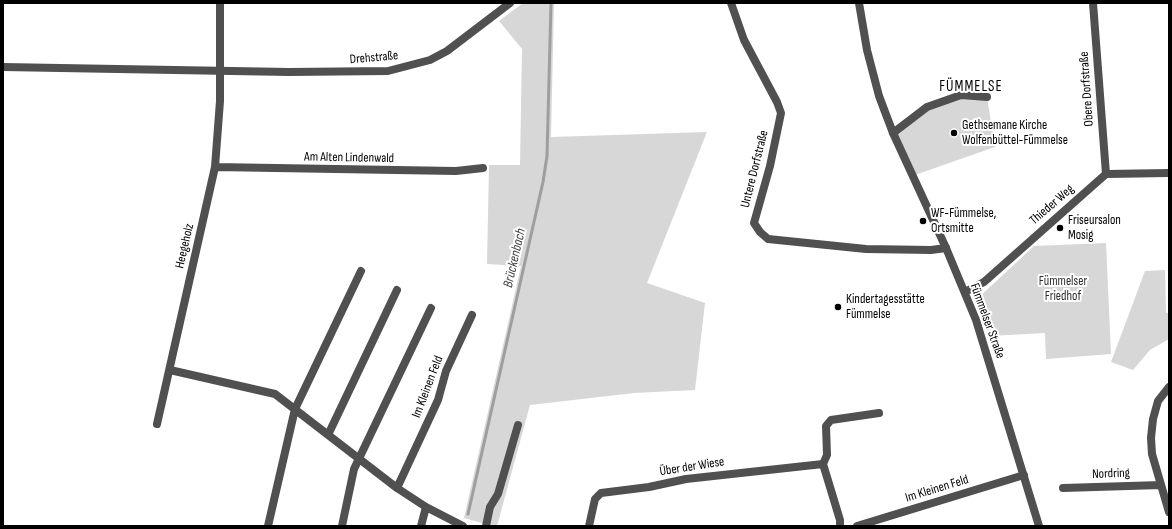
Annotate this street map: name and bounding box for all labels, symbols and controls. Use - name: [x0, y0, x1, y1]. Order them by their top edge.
- street label: Drehstraße: [349, 48, 399, 68]
- street label: Obere Dorfstraße: [1077, 51, 1097, 127]
- district label: FÜMMELSE: [939, 78, 1003, 96]
- place label: Gethsemane Kirche Wolfenbüttel-Fümmelse: [962, 118, 1068, 149]
- marker: Gethsemane Kirche Wolfenbüttel-Fümmelse: [949, 128, 959, 138]
- street label: Untere Dorfstraße: [738, 129, 772, 209]
- street label: Am Alten Lindenwald: [304, 149, 394, 167]
- street label: Thieder Weg: [1027, 182, 1077, 228]
- place label: WF-Fümmelse, Ortsmitte: [931, 206, 996, 237]
- place label: Friseursalon Mosig: [1068, 213, 1121, 244]
- marker: WF-Fümmelse, Ortsmitte: [918, 216, 928, 226]
- street label: Heegeholz: [172, 222, 198, 270]
- marker: Friseursalon Mosig: [1055, 223, 1065, 233]
- water label: Brückenbach: [500, 227, 530, 289]
- park label: Fümmelser Friedhof: [1039, 274, 1087, 305]
- street label: Fümmelser Straße: [966, 281, 1008, 361]
- place label: Kindertagesstätte Fümmelse: [846, 292, 925, 323]
- marker: Kindertagesstätte Fümmelse: [833, 302, 843, 312]
- street label: Im Kleinen Feld: [409, 354, 447, 420]
- street label: Über der Wiese: [659, 454, 725, 480]
- street label: Nordring: [1092, 466, 1130, 482]
- street label: Im Kleinen Feld: [904, 472, 970, 506]

